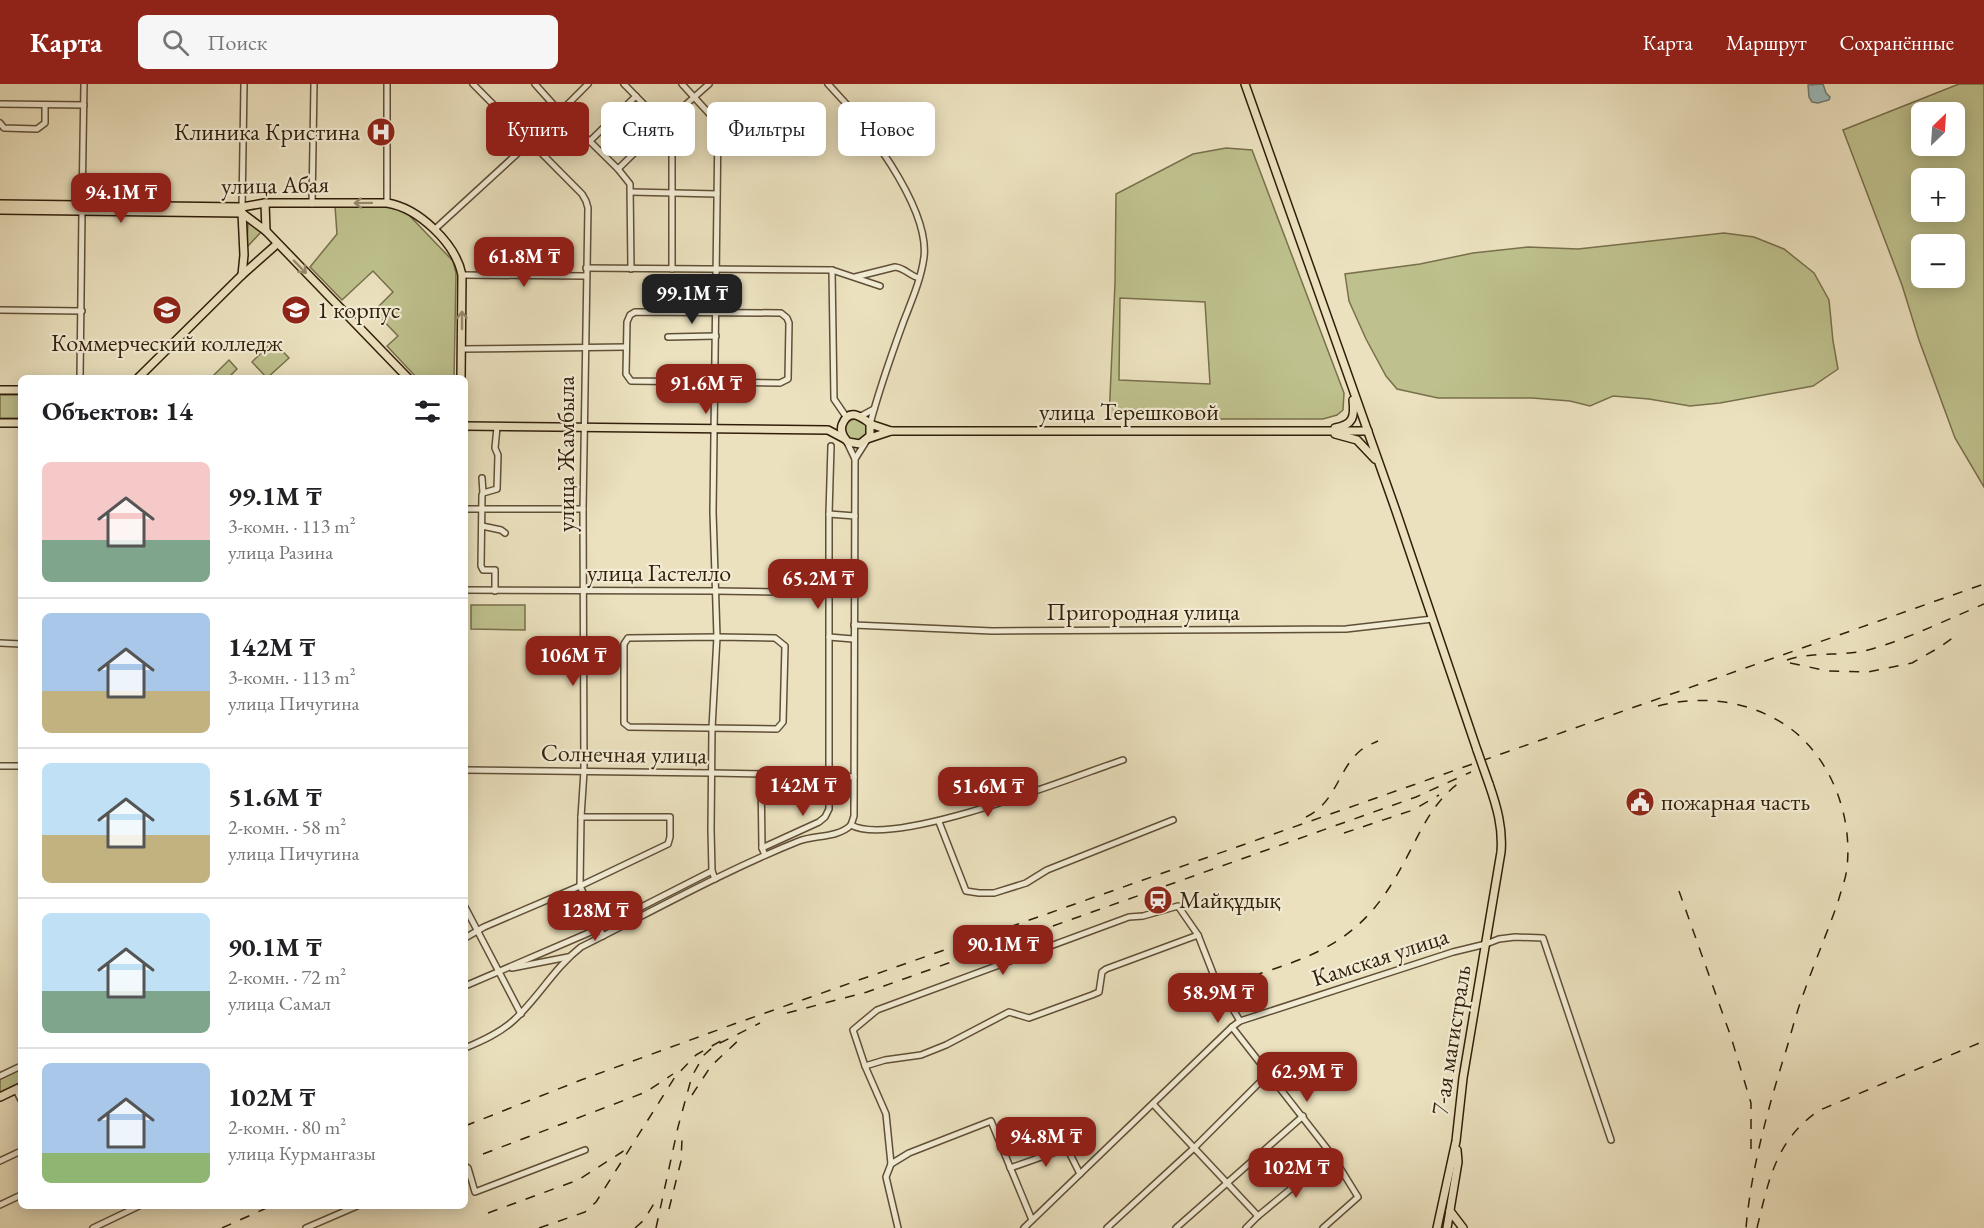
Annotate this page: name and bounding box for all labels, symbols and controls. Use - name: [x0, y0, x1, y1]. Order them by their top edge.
- search box: [138, 15, 558, 69]
- text: Карта: [30, 24, 102, 60]
- icon: search: [159, 26, 192, 59]
- text: Поиск: [207, 28, 267, 57]
- text: Карта: [1643, 29, 1693, 56]
- text: Маршрут: [1726, 29, 1807, 56]
- text: Сохранённые: [1840, 29, 1954, 56]
- chip: Купить: [486, 102, 589, 156]
- chip: Снять: [601, 102, 695, 156]
- chip: Фильтры: [707, 102, 826, 156]
- chip: Новое: [838, 102, 935, 156]
- north arrow: [1911, 102, 1965, 156]
- map controls: [1911, 102, 1965, 288]
- place label: Клиника Кристина: [174, 116, 360, 147]
- hospital icon: Клиника Кристина: [365, 116, 397, 148]
- street label: улица Абая: [221, 168, 330, 201]
- button: +: [1911, 168, 1965, 222]
- pin: 94.1M ₸: [66, 173, 176, 224]
- text: 94.1M ₸: [85, 179, 157, 205]
- one-way arrow: [354, 198, 374, 209]
- button: −: [1911, 234, 1965, 288]
- pin: 61.8M ₸: [469, 237, 579, 288]
- text: 61.8M ₸: [488, 243, 560, 269]
- one-way arrow: [293, 260, 308, 275]
- pin: 99.1M ₸: [637, 274, 747, 325]
- text: 99.1M ₸: [656, 280, 728, 306]
- school or university icon: Коммерческий колледж: [151, 294, 183, 326]
- school or university icon: 1 корпус: [280, 294, 312, 326]
- place label: 1 корпус: [317, 294, 400, 325]
- one-way arrow: [456, 310, 468, 330]
- place label: Коммерческий колледж: [51, 327, 283, 358]
- pin: 91.6M ₸: [651, 364, 761, 415]
- text: 91.6M ₸: [670, 370, 742, 396]
- street label: улица Жамбыла: [550, 376, 581, 532]
- text: Объектов: 14: [42, 394, 193, 428]
- icon: filters: [411, 395, 444, 428]
- street label: улица Терешковой: [1039, 396, 1219, 427]
- text: 99.1M ₸: [228, 479, 322, 513]
- icon: home: [90, 486, 162, 558]
- text: 3-комн. · 113 m²: [228, 513, 356, 539]
- text: улица Разина: [228, 539, 333, 565]
- street label: улица Гастелло: [587, 557, 731, 588]
- pin: 65.2M ₸: [763, 559, 873, 610]
- text: 65.2M ₸: [782, 565, 854, 591]
- street label: Пригородная улица: [1046, 596, 1240, 627]
- text: 142M ₸: [228, 630, 315, 664]
- pin: 106M ₸: [524, 636, 622, 687]
- icon: home: [90, 637, 162, 709]
- text: 106M ₸: [540, 642, 606, 668]
- text: 3-комн. · 113 m²: [228, 664, 356, 690]
- text: улица Пичугина: [228, 690, 360, 716]
- street label: Солнечная улица: [541, 737, 708, 770]
- pin: 142M ₸: [754, 766, 852, 817]
- pin: 51.6M ₸: [933, 767, 1043, 818]
- text: 142M ₸: [770, 772, 836, 798]
- text: 51.6M ₸: [952, 773, 1024, 799]
- text: 51.6M ₸: [228, 780, 322, 814]
- public building icon: пожарная часть: [1624, 786, 1656, 818]
- place label: пожарная часть: [1661, 786, 1810, 817]
- icon: home: [90, 787, 162, 859]
- text: 2-комн. · 58 m²: [228, 814, 346, 840]
- text: улица Пичугина: [228, 840, 360, 866]
- station icon: Майқұдық: [1142, 884, 1174, 916]
- place label: Майқұдық: [1179, 884, 1281, 915]
- pin: 128M ₸: [546, 891, 644, 942]
- text: 128M ₸: [562, 897, 628, 923]
- street label: Камская улица: [1307, 920, 1453, 993]
- pin: 90.1M ₸: [948, 925, 1058, 976]
- text: 90.1M ₸: [228, 930, 322, 964]
- text: 90.1M ₸: [967, 931, 1039, 957]
- icon: home: [90, 937, 162, 1009]
- street label: 7-ая магистраль: [1423, 963, 1478, 1117]
- text: 2-комн. · 72 m²: [228, 964, 346, 990]
- pin: 58.9M ₸: [1163, 973, 1273, 1024]
- text: 58.9M ₸: [1182, 979, 1254, 1005]
- text: улица Самал: [228, 990, 331, 1016]
- pin: 62.9M ₸: [1252, 1052, 1362, 1103]
- text: 62.9M ₸: [1271, 1058, 1343, 1084]
- text: 102M ₸: [228, 1080, 315, 1114]
- icon: home: [90, 1087, 162, 1159]
- text: 2-комн. · 80 m²: [228, 1114, 346, 1140]
- pin: 94.8M ₸: [991, 1117, 1101, 1168]
- text: 94.8M ₸: [1010, 1123, 1082, 1149]
- text: улица Курмангазы: [228, 1140, 376, 1166]
- pin: 102M ₸: [1247, 1148, 1345, 1199]
- text: 102M ₸: [1263, 1154, 1329, 1180]

